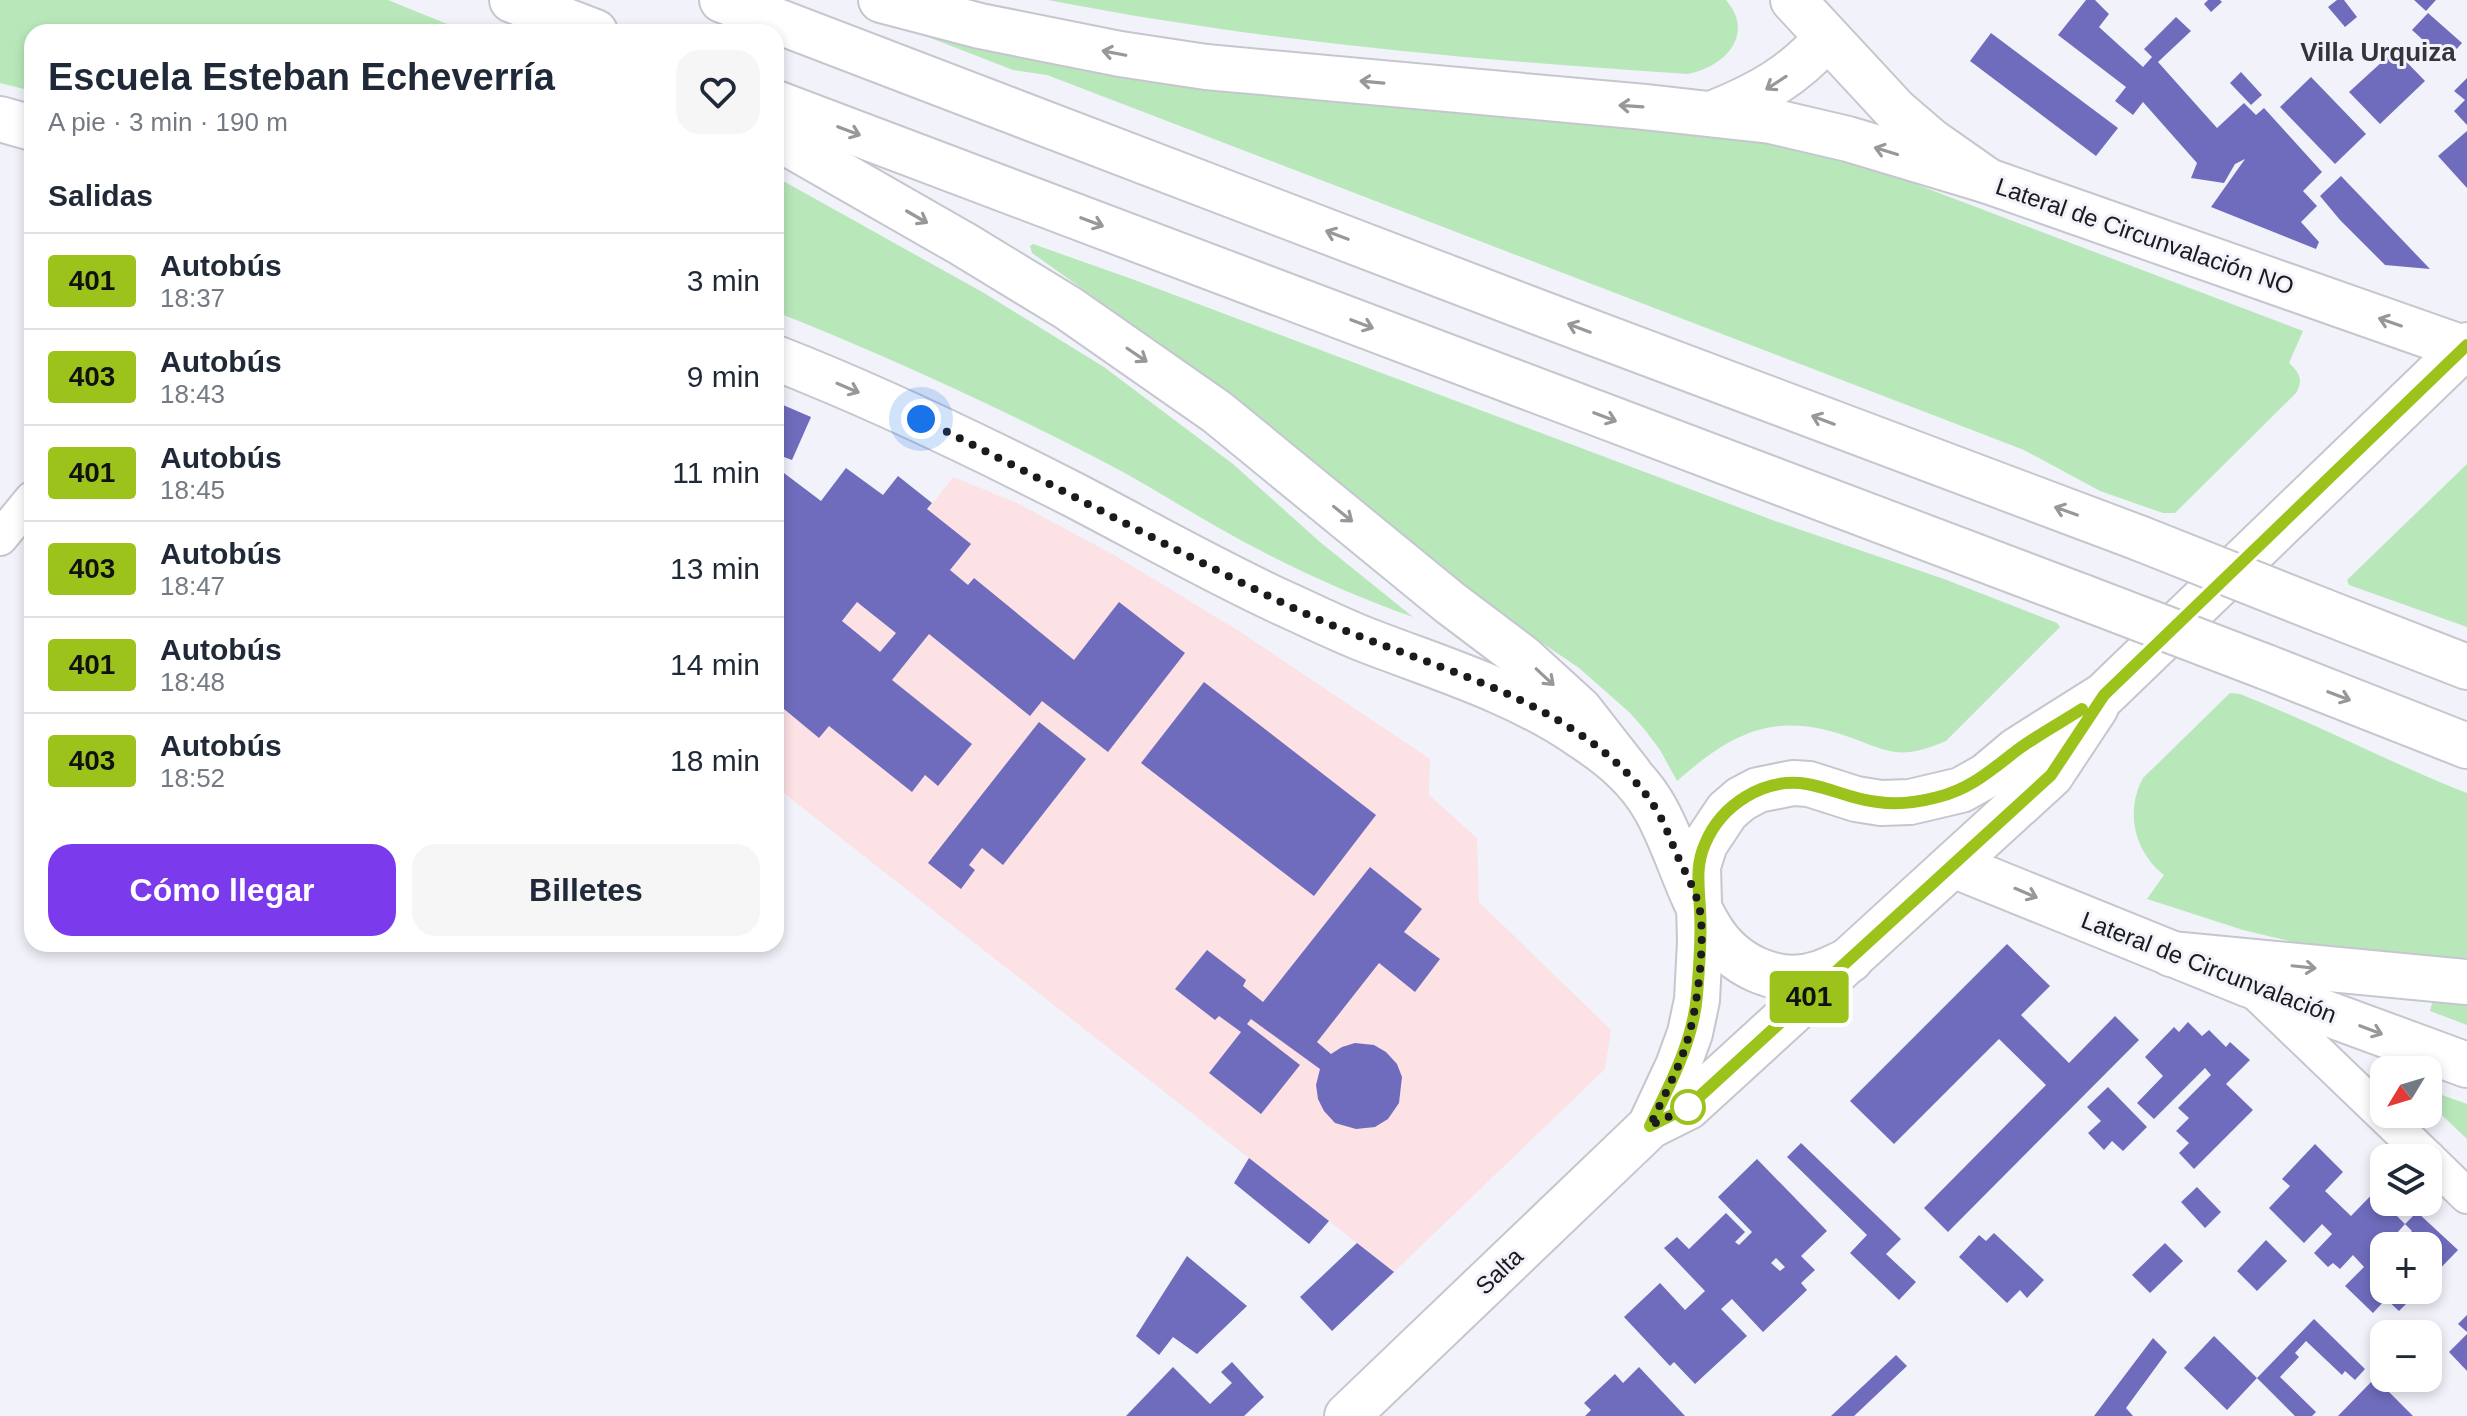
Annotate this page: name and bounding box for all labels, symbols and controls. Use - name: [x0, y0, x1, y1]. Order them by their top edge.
- district label: Villa Urquiza: [2300, 37, 2456, 67]
- one-way arrow: [1102, 44, 1127, 59]
- button: heart: [676, 50, 760, 134]
- text: Escuela Esteban Echeverría: [48, 56, 555, 98]
- one-way arrow: [1359, 75, 1386, 90]
- one-way arrow: [1765, 75, 1787, 91]
- one-way arrow: [1618, 98, 1645, 113]
- text: A pie · 3 min · 190 m: [48, 107, 288, 137]
- one-way arrow: [836, 125, 861, 139]
- one-way arrow: [1874, 143, 1900, 158]
- street label: Lateral de Circunvalación NO: [1992, 172, 2298, 300]
- text: Salidas: [48, 179, 153, 212]
- one-way arrow: [904, 210, 928, 225]
- one-way arrow: [1079, 216, 1104, 230]
- one-way arrow: [1325, 227, 1350, 241]
- text: Autobús: [160, 249, 282, 282]
- text: 3 min: [687, 264, 760, 297]
- text: 401: [69, 265, 115, 296]
- text: 18:37: [160, 283, 225, 313]
- one-way arrow: [2378, 314, 2403, 328]
- one-way arrow: [1349, 318, 1374, 332]
- one-way arrow: [1568, 320, 1592, 334]
- text: Autobús: [160, 345, 282, 378]
- one-way arrow: [1125, 347, 1148, 363]
- text: 9 min: [687, 360, 760, 393]
- text: 403: [69, 361, 115, 392]
- text: 18:43: [160, 379, 225, 409]
- one-way arrow: [835, 381, 860, 396]
- your location: [901, 399, 941, 439]
- one-way arrow: [1592, 411, 1617, 425]
- one-way arrow: [1811, 412, 1836, 426]
- text: Autobús: [160, 441, 282, 474]
- text: 11 min: [672, 456, 760, 489]
- text: 401: [69, 457, 115, 488]
- text: 18:45: [160, 475, 225, 505]
- one-way arrow: [2054, 503, 2079, 517]
- one-way arrow: [1332, 505, 1352, 523]
- text: Autobús: [160, 537, 282, 570]
- text: 13 min: [670, 552, 760, 585]
- text: 403: [69, 553, 115, 584]
- text: 18:47: [160, 571, 225, 601]
- text: Autobús: [160, 633, 282, 666]
- text: 14 min: [670, 648, 760, 681]
- text: 401: [69, 649, 115, 680]
- text: 18:48: [160, 667, 225, 697]
- one-way arrow: [1534, 668, 1554, 686]
- one-way arrow: [2326, 690, 2351, 704]
- text: Autobús: [160, 729, 282, 762]
- text: 18 min: [670, 744, 760, 777]
- text: 403: [69, 745, 115, 776]
- text: 18:52: [160, 763, 225, 793]
- button: Cómo llegar: [48, 844, 396, 936]
- button: Billetes: [412, 844, 760, 936]
- one-way arrow: [2013, 887, 2037, 902]
- street label: Lateral de Circunvalación: [2078, 906, 2340, 1028]
- one-way arrow: [2291, 960, 2317, 975]
- line badge: 401: [1763, 971, 1855, 1023]
- text: 401: [1786, 981, 1832, 1012]
- one-way arrow: [2359, 1024, 2383, 1038]
- north arrow: [2370, 1056, 2442, 1128]
- map controls: [2370, 1056, 2442, 1392]
- unlabelled marker: [1671, 1090, 1705, 1124]
- button: layers: [2370, 1144, 2442, 1216]
- button: +: [2370, 1232, 2442, 1304]
- street label: Salta: [1470, 1242, 1529, 1300]
- button: −: [2370, 1320, 2442, 1392]

